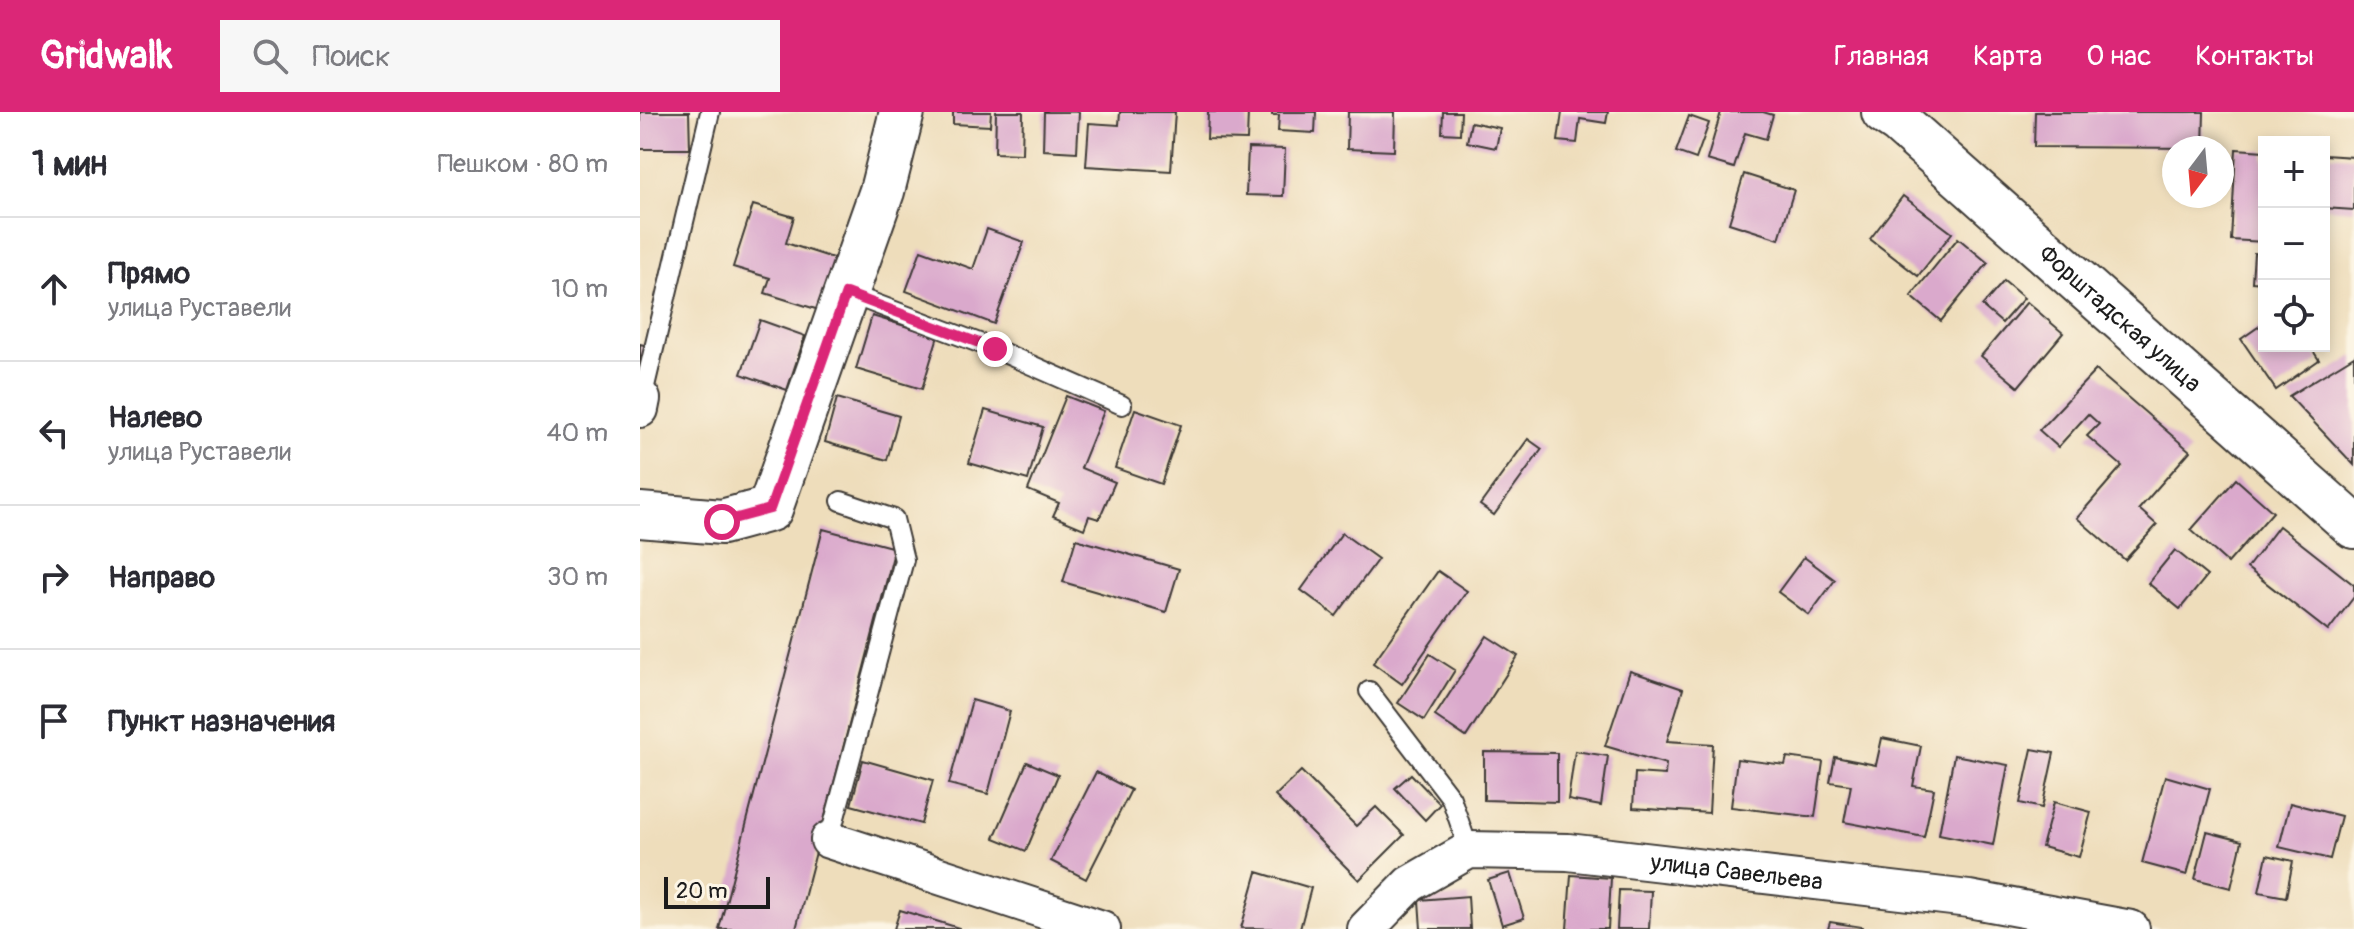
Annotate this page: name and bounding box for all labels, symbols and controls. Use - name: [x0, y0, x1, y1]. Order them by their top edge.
- search box: [220, 20, 780, 92]
- text: Gridwalk: [40, 32, 172, 80]
- icon: search: [248, 34, 292, 78]
- text: Поиск: [312, 38, 391, 75]
- text: Главная: [1834, 39, 1929, 74]
- text: Карта: [1973, 39, 2042, 74]
- text: О нас: [2086, 39, 2151, 74]
- text: Контакты: [2195, 39, 2314, 74]
- north arrow: [2162, 136, 2234, 208]
- map controls: [2258, 136, 2330, 352]
- button: +: [2258, 136, 2330, 208]
- text: 1 мин: [32, 143, 107, 186]
- text: Пешком · 80 m: [437, 148, 608, 180]
- button: −: [2258, 208, 2330, 280]
- street label: Форштадская улица: [2033, 239, 2207, 398]
- text: Прямо: [108, 255, 190, 292]
- icon: ahead: [32, 267, 76, 311]
- text: 10 m: [551, 273, 608, 305]
- button: locate: [2258, 280, 2330, 352]
- text: улица Руставели: [108, 292, 291, 324]
- route end: [977, 331, 1013, 367]
- text: Налево: [108, 399, 202, 436]
- icon: left: [32, 411, 76, 455]
- text: 40 m: [546, 417, 608, 449]
- text: улица Руставели: [108, 436, 291, 468]
- route start: [704, 504, 740, 540]
- icon: right: [32, 555, 76, 599]
- text: Направо: [108, 559, 215, 596]
- text: 30 m: [547, 561, 608, 593]
- icon: arrive: [32, 699, 76, 743]
- text: Пункт назначения: [108, 703, 335, 740]
- street label: улица Савельева: [1648, 847, 1824, 896]
- scale bar: [664, 873, 770, 909]
- text: 20 m: [676, 877, 728, 905]

